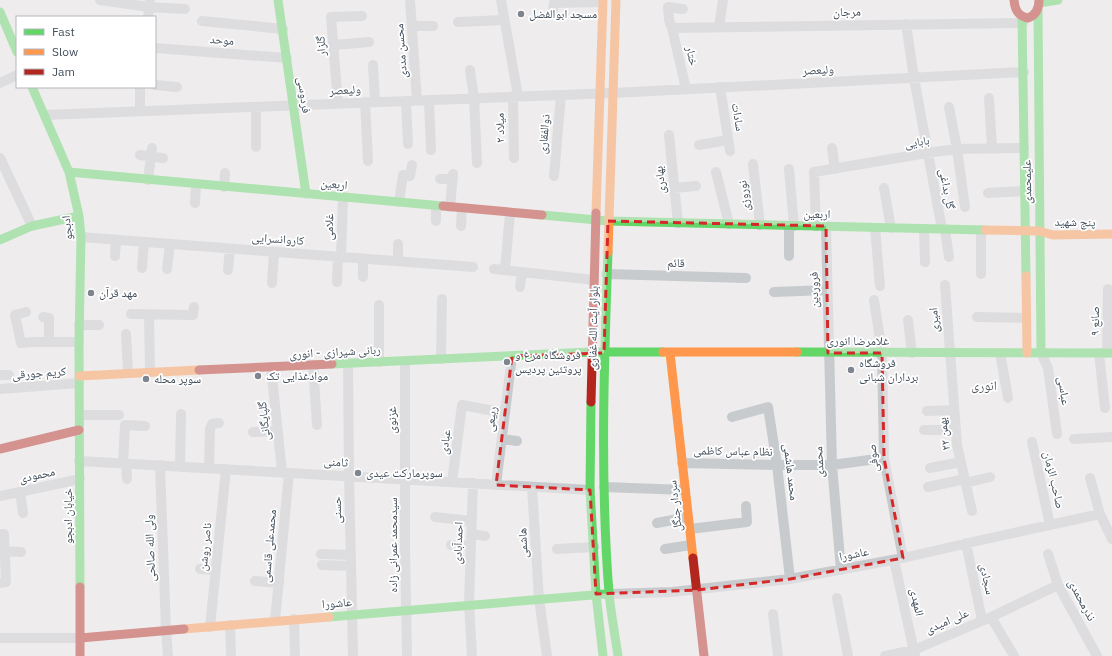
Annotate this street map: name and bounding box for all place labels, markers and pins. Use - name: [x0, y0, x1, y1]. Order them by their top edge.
- place label: مسجد ابوالفضل: [529, 6, 597, 21]
- marker: مسجد ابوالفضل: [516, 9, 526, 19]
- place label: مهد قرآن: [99, 285, 137, 300]
- marker: مهد قرآن: [86, 288, 96, 298]
- place label: فروشگاه مرغ و پروتئین پردیس: [515, 347, 582, 376]
- place label: فروشگاه برداران شبانی: [859, 355, 918, 384]
- marker: فروشگاه مرغ و پروتئین پردیس: [502, 357, 512, 367]
- marker: فروشگاه برداران شبانی: [846, 365, 856, 375]
- place label: موادغذایی تک: [266, 368, 328, 383]
- place label: سوپر محله: [154, 371, 201, 386]
- marker: موادغذایی تک: [253, 371, 263, 381]
- marker: سوپر محله: [141, 374, 151, 384]
- place label: سوپرمارکت عیدی: [366, 465, 443, 480]
- marker: سوپرمارکت عیدی: [353, 468, 363, 478]

